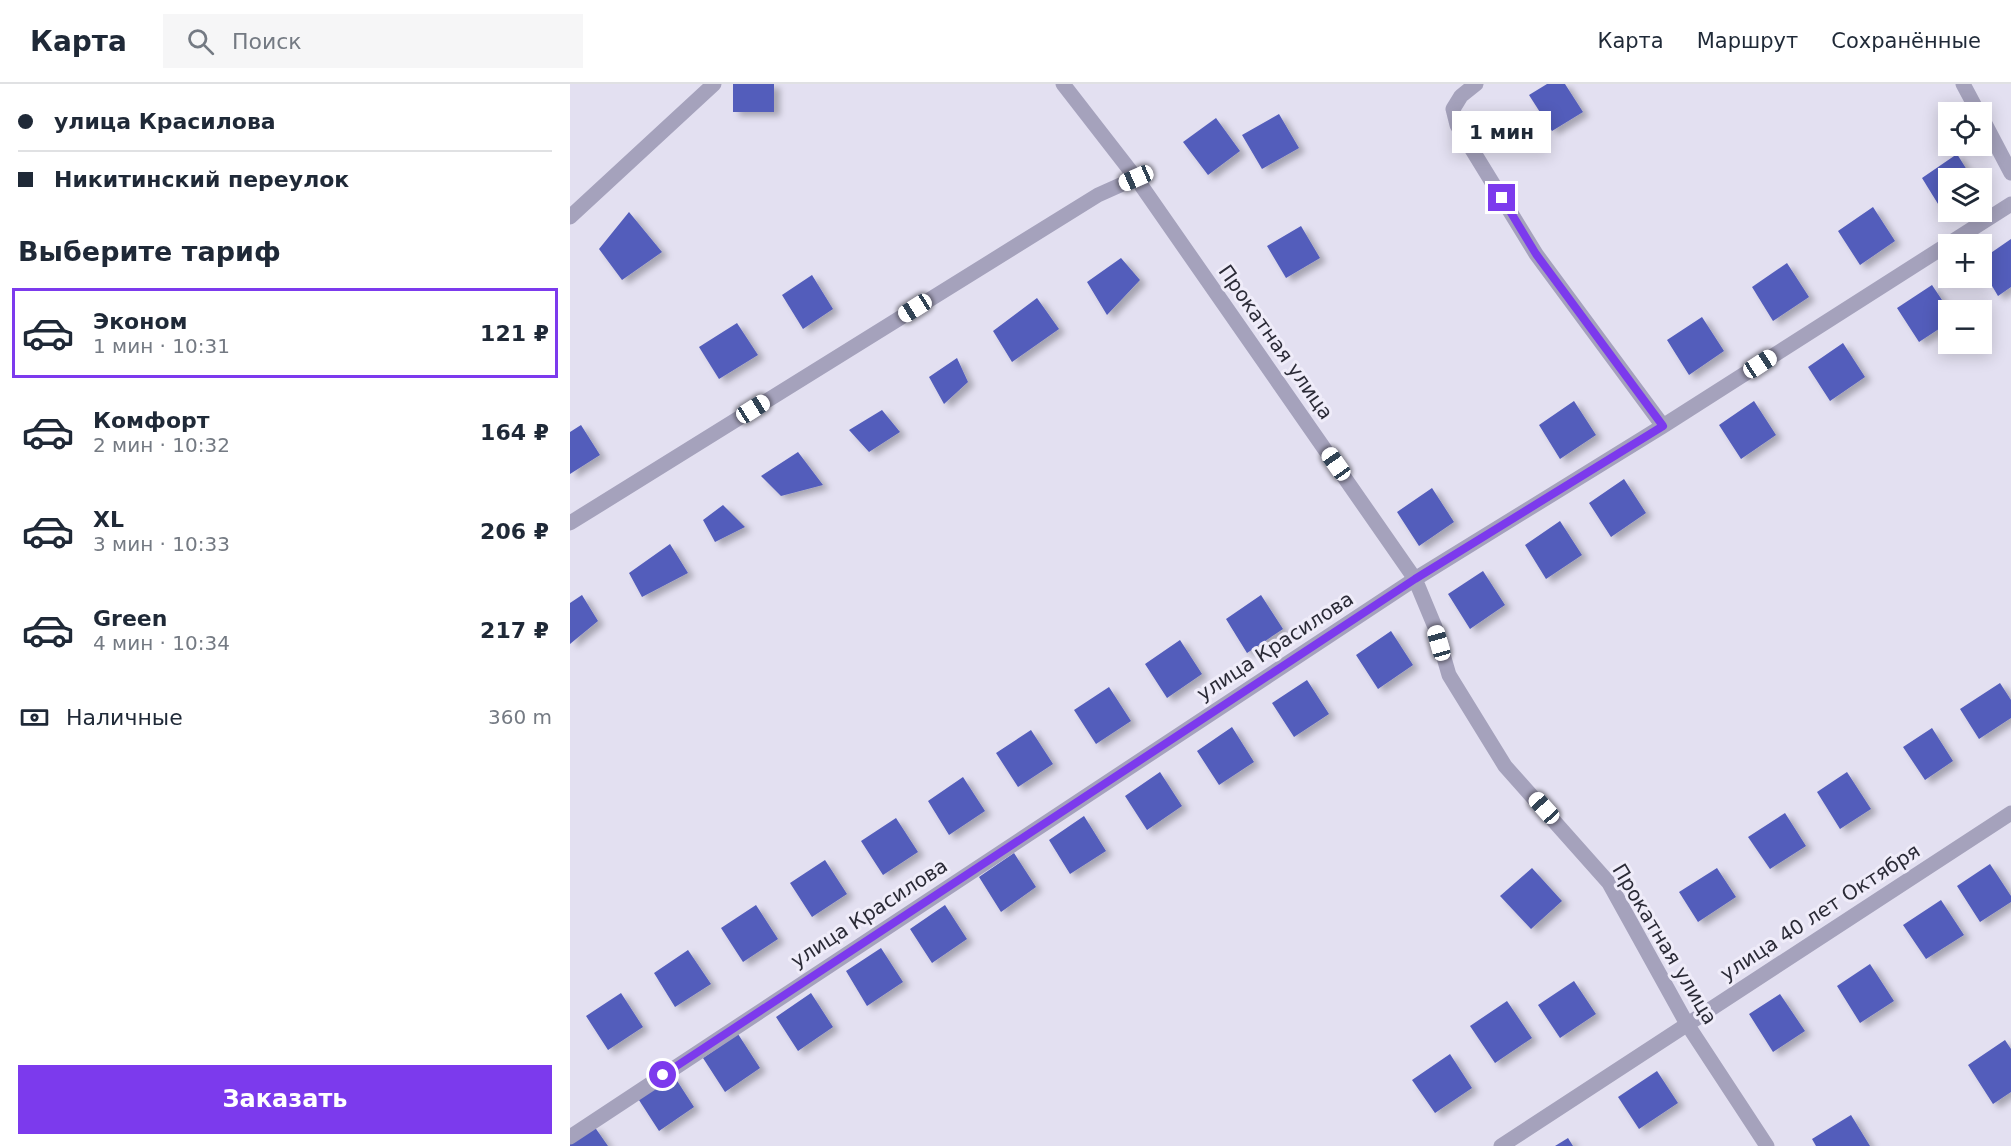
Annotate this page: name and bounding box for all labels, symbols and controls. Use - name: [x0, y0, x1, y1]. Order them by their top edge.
- search box: [163, 14, 583, 68]
- text: Карта: [30, 25, 127, 58]
- icon: search: [184, 25, 217, 58]
- text: Поиск: [232, 29, 302, 54]
- text: Карта: [1598, 29, 1664, 53]
- text: Маршрут: [1697, 29, 1798, 53]
- text: Сохранённые: [1831, 29, 1981, 53]
- map controls: [1938, 102, 1992, 354]
- button: locate: [1938, 102, 1992, 156]
- text: улица Красилова: [54, 109, 276, 134]
- callout: 1 мин: [1452, 111, 1552, 153]
- text: 1 мин: [1469, 120, 1534, 144]
- car: [1116, 162, 1156, 194]
- text: Никитинский переулок: [54, 167, 349, 192]
- button: layers: [1938, 168, 1992, 222]
- route end: [1488, 184, 1515, 211]
- button: +: [1938, 234, 1992, 288]
- text: Выберите тариф: [18, 236, 281, 267]
- street label: Прокатная улица: [1214, 260, 1338, 424]
- car: [895, 291, 935, 325]
- button: −: [1938, 300, 1992, 354]
- icon: car: [21, 306, 75, 360]
- text: Эконом: [93, 309, 188, 334]
- text: 121 ₽: [480, 321, 549, 346]
- text: 1 мин · 10:31: [93, 334, 230, 358]
- car: [1740, 347, 1780, 381]
- car: [733, 392, 773, 426]
- icon: car: [21, 405, 75, 459]
- text: Комфорт: [93, 408, 210, 433]
- text: 164 ₽: [480, 420, 549, 445]
- text: 2 мин · 10:32: [93, 433, 230, 457]
- car: [1318, 444, 1354, 484]
- icon: car: [21, 504, 75, 558]
- text: XL: [93, 507, 124, 532]
- text: 206 ₽: [480, 519, 549, 544]
- text: 3 мин · 10:33: [93, 532, 230, 556]
- street label: улица Красилова: [1192, 586, 1358, 706]
- icon: car: [21, 603, 75, 657]
- text: Green: [93, 606, 167, 631]
- text: 217 ₽: [480, 618, 549, 643]
- car: [1425, 623, 1453, 663]
- text: 4 мин · 10:34: [93, 631, 230, 655]
- icon: cash: [18, 701, 51, 734]
- text: Наличные: [66, 705, 183, 730]
- text: 360 m: [488, 705, 552, 729]
- car: [1525, 789, 1563, 827]
- street label: улица 40 лет Октября: [1716, 838, 1924, 986]
- street label: улица Красилова: [786, 853, 952, 973]
- street label: Прокатная улица: [1608, 859, 1722, 1029]
- route start: [649, 1061, 676, 1088]
- button: Заказать: [18, 1065, 552, 1134]

